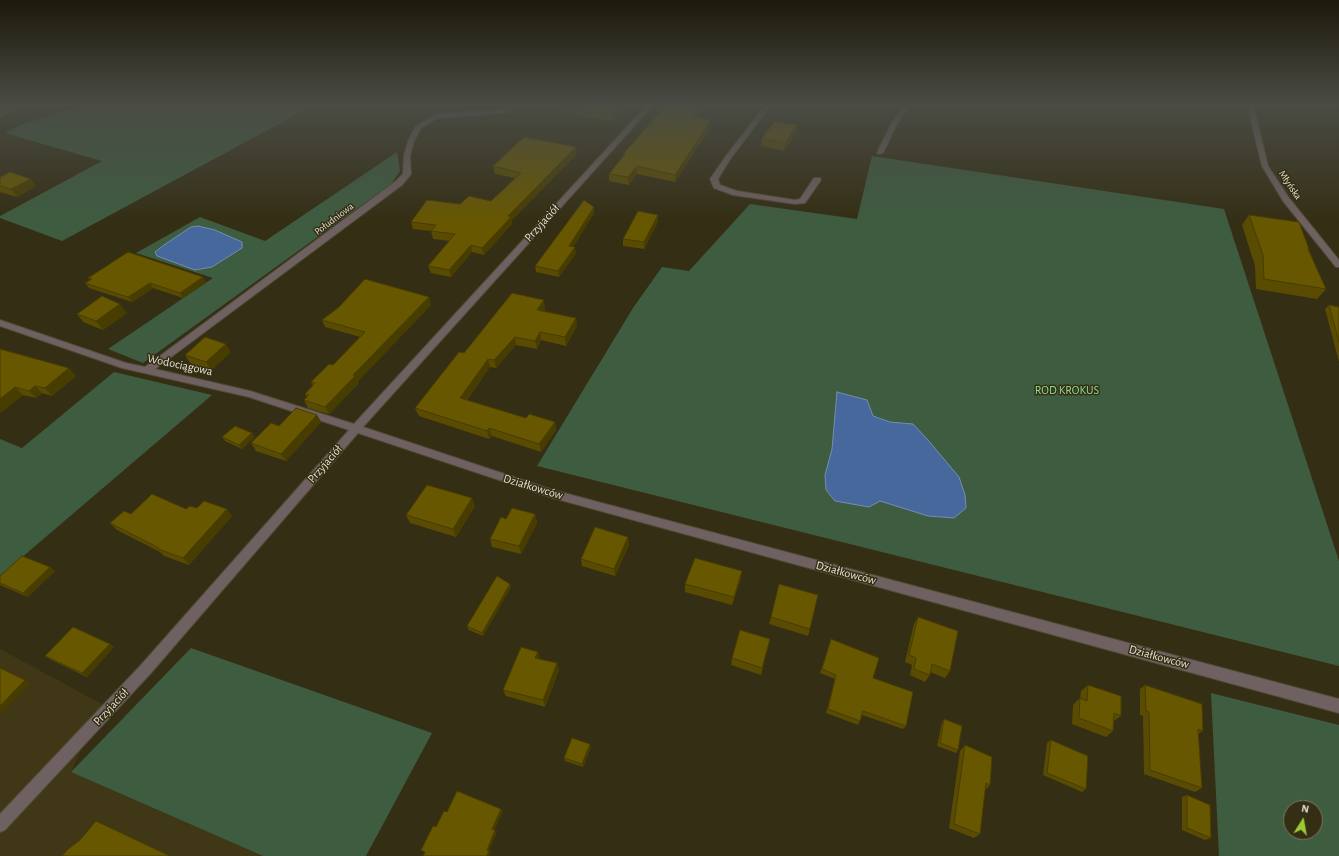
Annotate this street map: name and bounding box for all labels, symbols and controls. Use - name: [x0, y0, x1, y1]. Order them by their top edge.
- street label: Młyńska: [1276, 168, 1304, 202]
- street label: Południowa: [312, 200, 356, 238]
- street label: Przyjaciół: [522, 201, 562, 245]
- street label: Wodociągowa: [146, 351, 214, 379]
- park label: ROD KROKUS: [1035, 383, 1099, 397]
- street label: Przyjaciół: [305, 442, 345, 486]
- street label: Działkowców: [501, 471, 565, 503]
- street label: Działkowców: [814, 558, 878, 588]
- street label: Działkowców: [1127, 642, 1191, 672]
- street label: Przyjaciół: [90, 686, 132, 728]
- north arrow: [1283, 800, 1323, 840]
- text: N: [1300, 803, 1310, 815]

